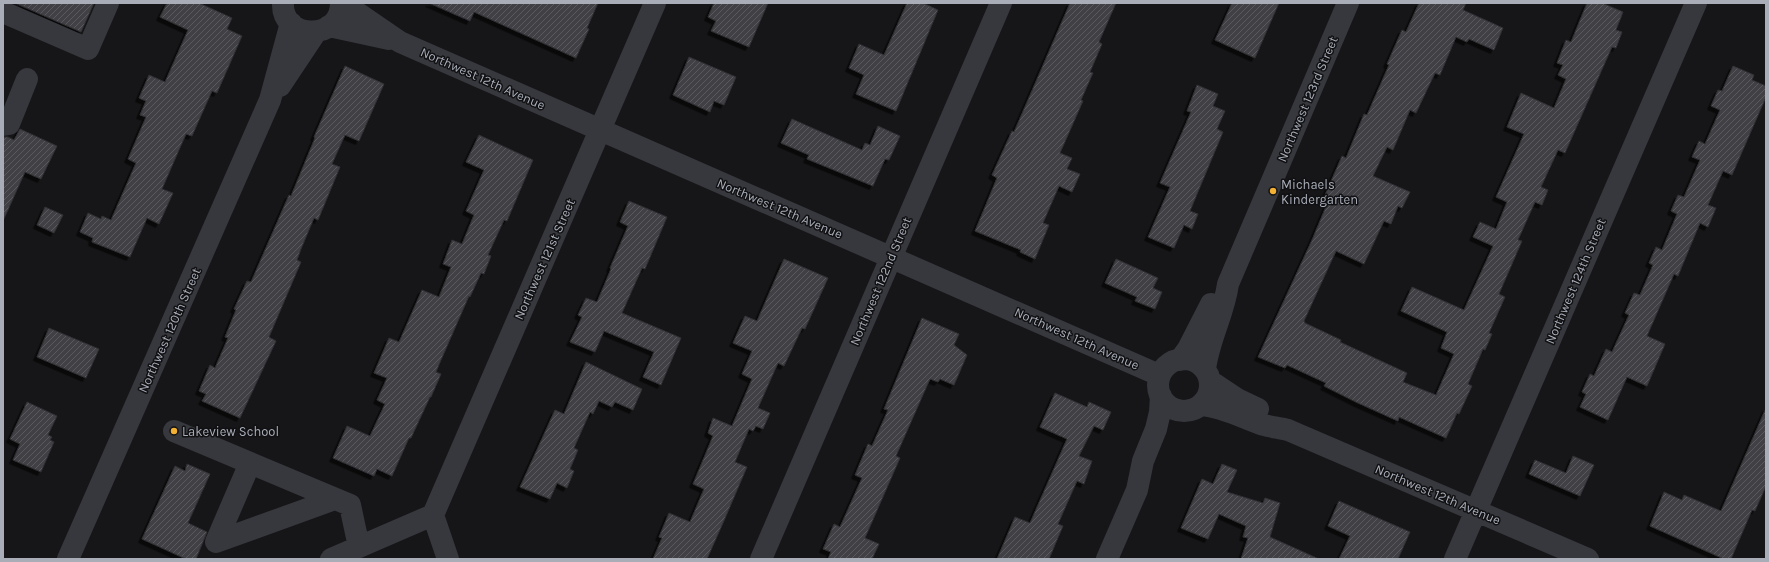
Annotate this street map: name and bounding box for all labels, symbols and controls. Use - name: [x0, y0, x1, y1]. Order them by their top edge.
- street label: Northwest 123rd Street: [1274, 34, 1341, 164]
- street label: Northwest 12th Avenue: [418, 44, 548, 113]
- street label: Northwest 12th Avenue: [715, 175, 845, 242]
- place label: Michaels Kindergarten: [1281, 177, 1358, 207]
- marker: Michaels Kindergarten: [1268, 186, 1278, 196]
- street label: Northwest 121st Street: [511, 196, 578, 322]
- street label: Northwest 122nd Street: [847, 215, 914, 348]
- street label: Northwest 124th Street: [1542, 216, 1609, 346]
- street label: Northwest 120th Street: [135, 265, 204, 395]
- street label: Northwest 12th Avenue: [1012, 304, 1142, 373]
- place label: Lakeview School: [182, 424, 279, 439]
- marker: Lakeview School: [169, 426, 179, 436]
- street label: Northwest 12th Avenue: [1373, 461, 1503, 528]

